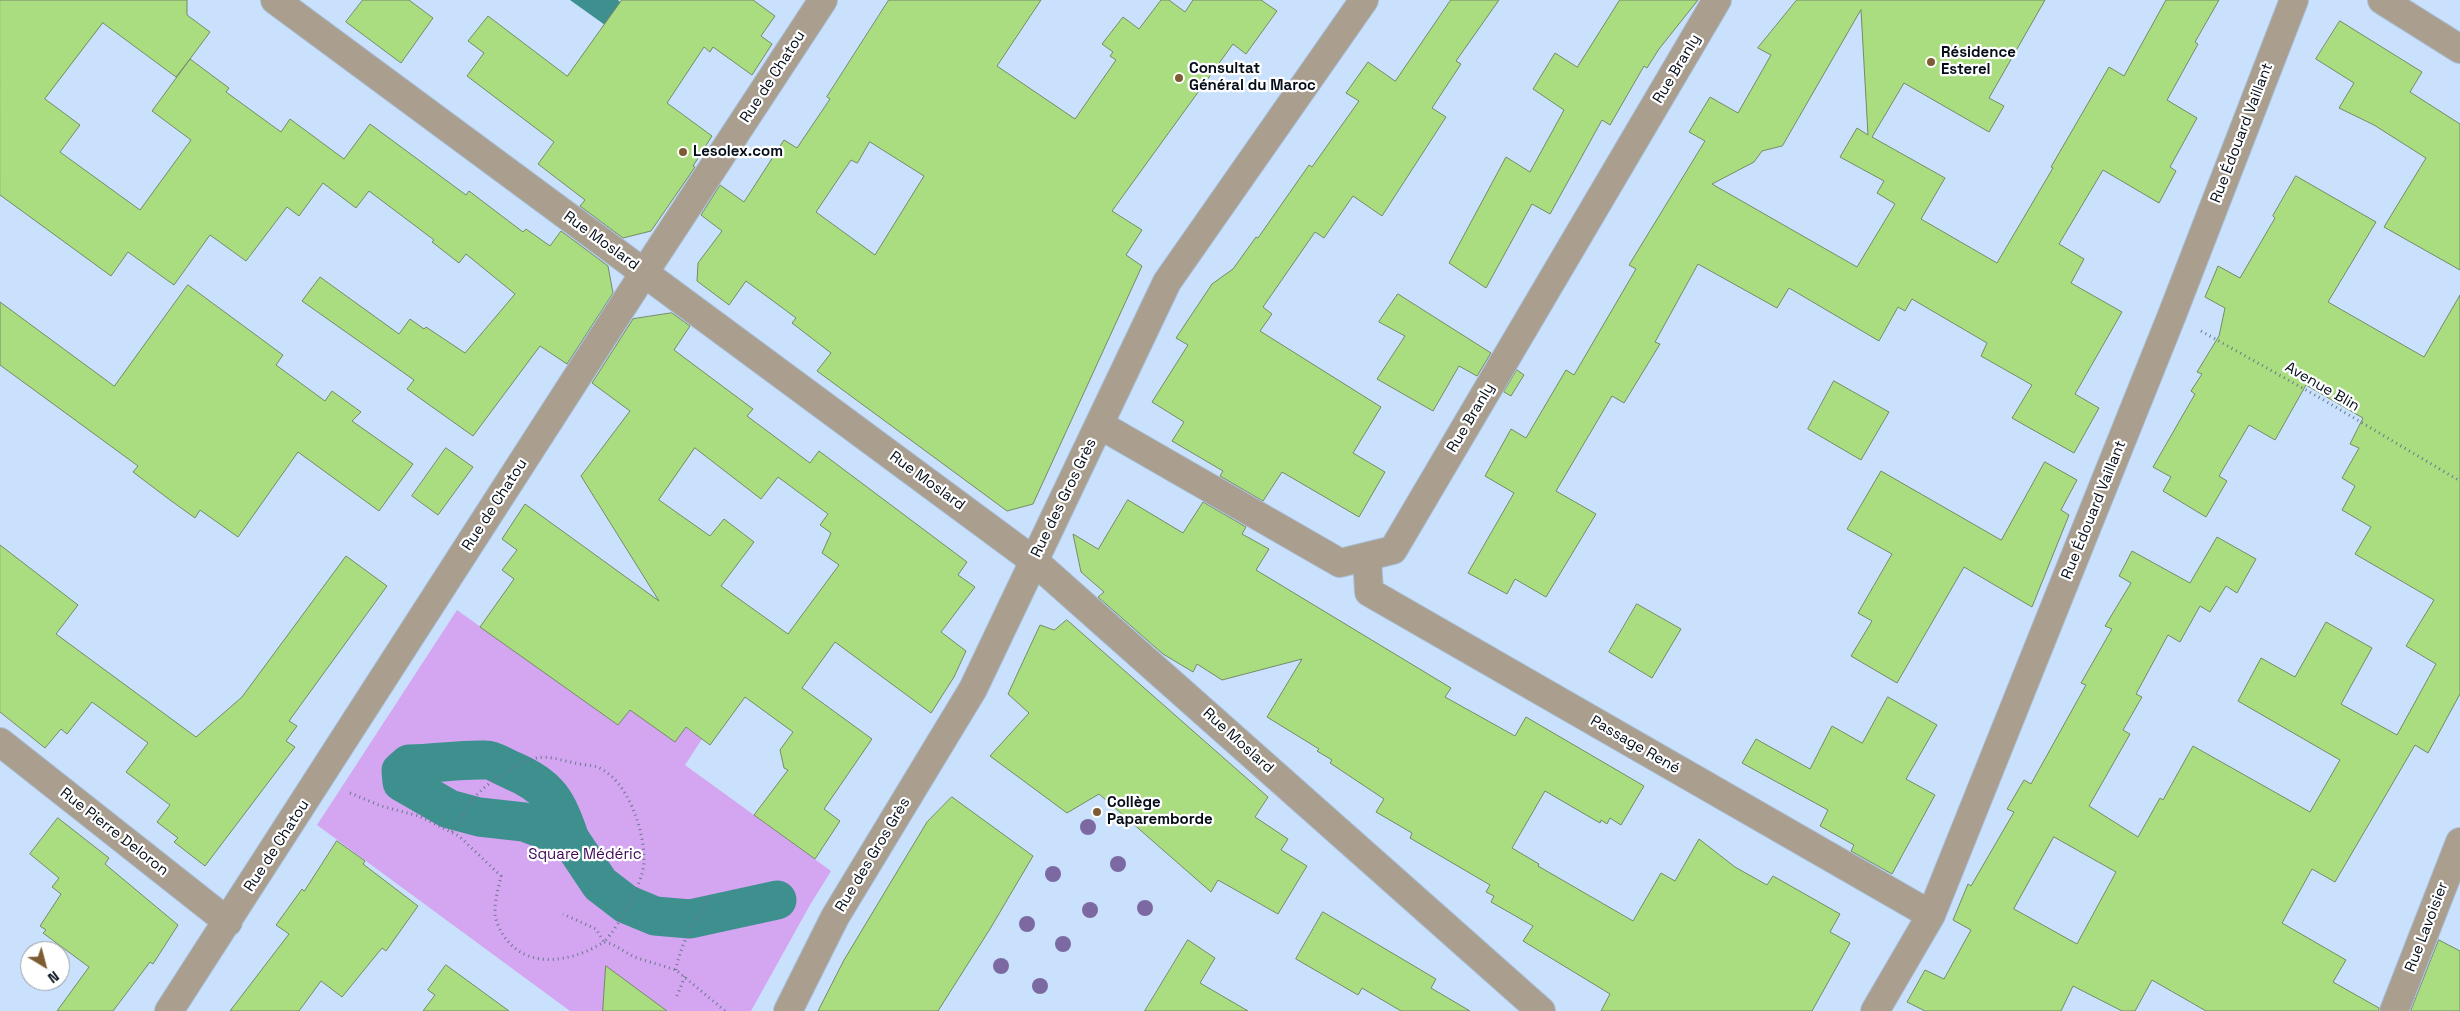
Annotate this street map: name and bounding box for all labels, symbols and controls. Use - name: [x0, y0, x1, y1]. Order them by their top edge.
- street label: Rue de Chatou: [737, 28, 809, 126]
- street label: Rue Branly: [1649, 31, 1705, 107]
- place label: Résidence Esterel: [1941, 44, 2016, 79]
- marker: Résidence Esterel: [1925, 56, 1937, 68]
- place label: Consultat Général du Maroc: [1189, 60, 1316, 95]
- street label: Rue Édouard Vaillant: [2207, 61, 2277, 205]
- marker: Consultat Général du Maroc: [1173, 72, 1185, 84]
- place label: Lesolex.com: [693, 143, 783, 161]
- marker: Lesolex.com: [677, 146, 689, 158]
- street label: Rue Moslard: [560, 208, 642, 274]
- street label: Avenue Blin: [2281, 358, 2363, 416]
- street label: Rue Branly: [1443, 380, 1499, 456]
- street label: Rue des Gros Grès: [1027, 436, 1101, 560]
- street label: Rue Édouard Vaillant: [2058, 438, 2130, 582]
- street label: Rue Moslard: [886, 448, 968, 514]
- street label: Rue de Chatou: [459, 456, 531, 554]
- street label: Rue Moslard: [1199, 705, 1277, 777]
- street label: Passage René: [1587, 712, 1683, 778]
- street label: Rue Pierre Deloron: [56, 784, 172, 880]
- place label: Collège Paparemborde: [1107, 794, 1213, 829]
- street label: Rue des Gros Grès: [832, 795, 914, 915]
- street label: Rue de Chatou: [241, 797, 313, 895]
- marker: Collège Paparemborde: [1091, 806, 1103, 818]
- park label: Square Médéric: [528, 846, 642, 864]
- street label: Rue Lavoisier: [2402, 880, 2452, 974]
- north arrow: [20, 941, 70, 991]
- text: N: [44, 967, 63, 987]

